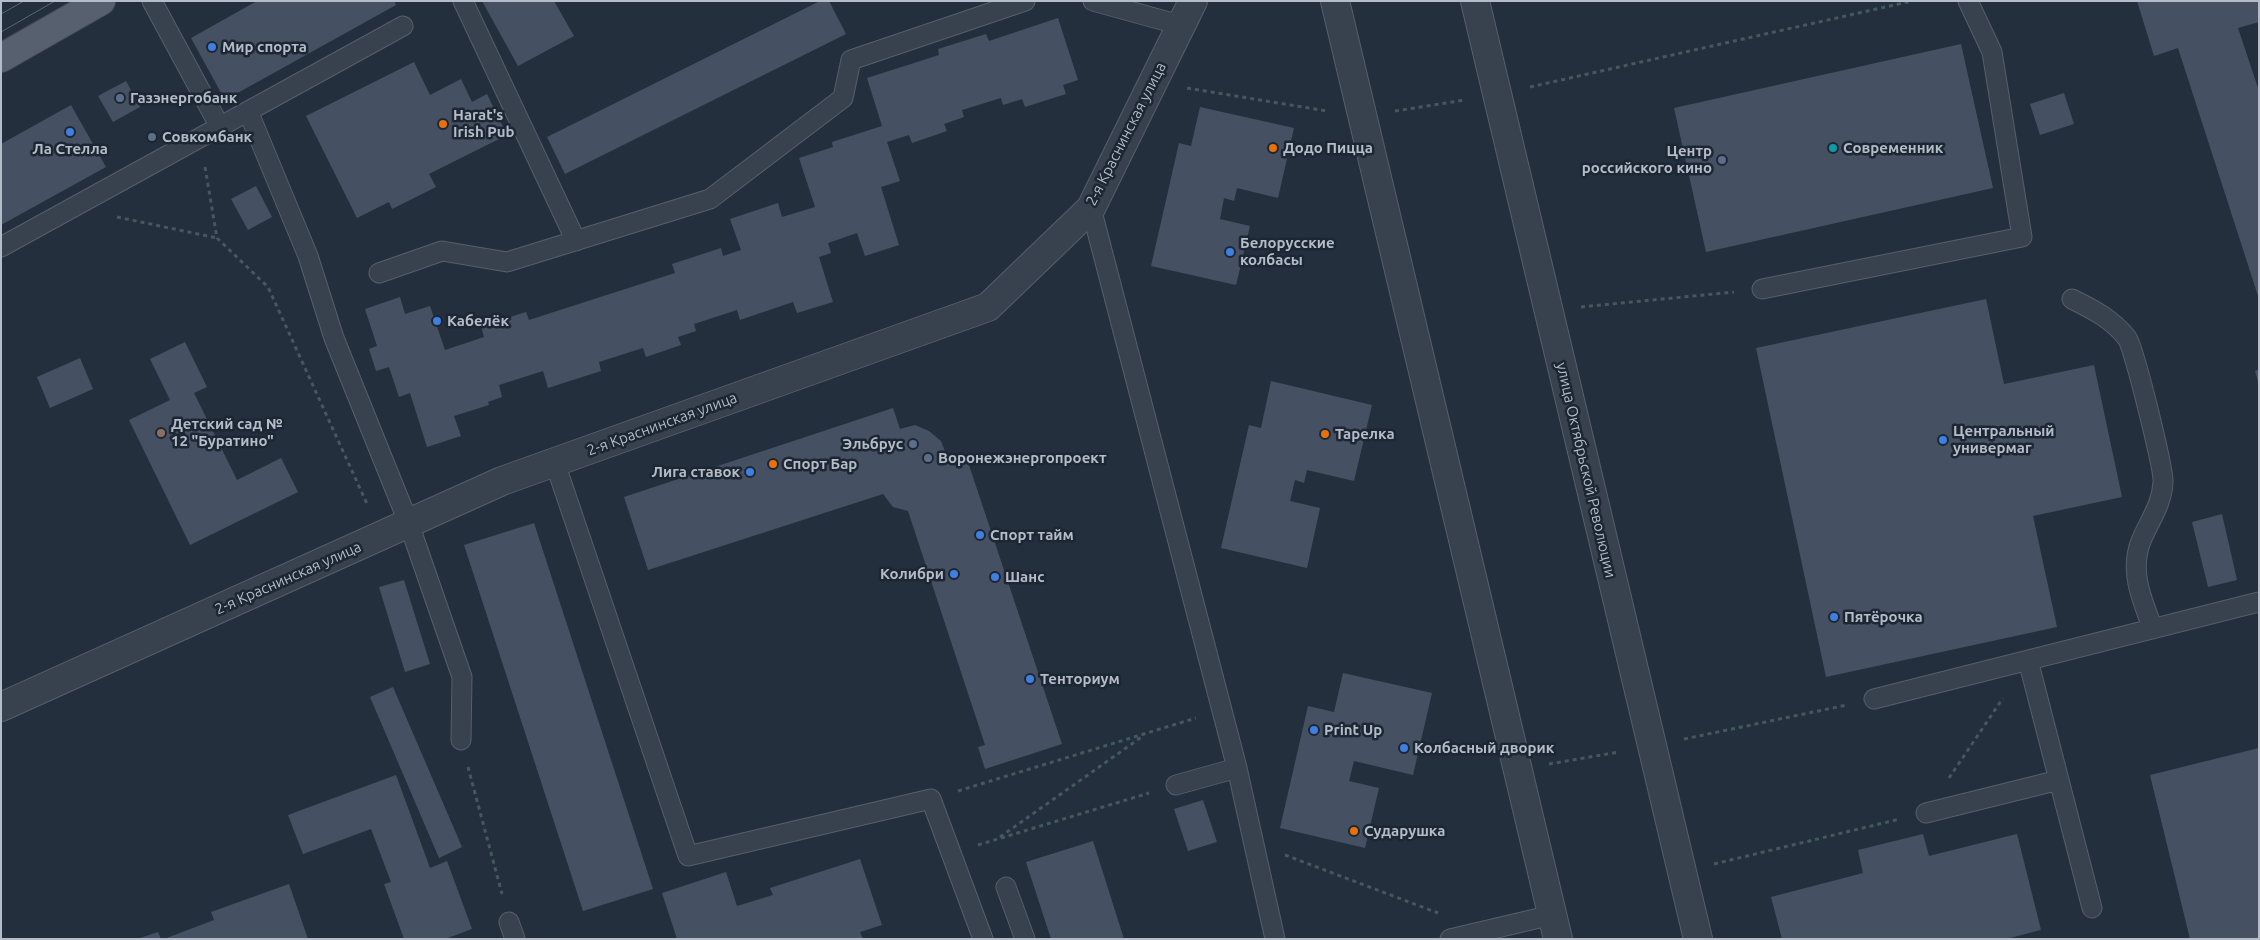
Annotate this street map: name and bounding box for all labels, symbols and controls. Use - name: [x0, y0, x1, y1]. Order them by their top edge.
- place label: Мир спорта: [222, 38, 307, 56]
- marker: Мир спорта: [206, 41, 218, 53]
- street label: 2-я Краснинская улица: [1082, 59, 1170, 209]
- place label: Газэнергобанк: [130, 89, 237, 107]
- marker: Газэнергобанк: [114, 92, 126, 104]
- place label: Harat's Irish Pub: [453, 106, 515, 141]
- marker: Harat's Irish Pub: [437, 118, 449, 130]
- marker: Ла Стелла: [64, 126, 76, 138]
- place label: Совкомбанк: [162, 128, 252, 146]
- marker: Совкомбанк: [146, 131, 158, 143]
- place label: Додо Пицца: [1283, 139, 1373, 157]
- place label: Современник: [1843, 139, 1943, 157]
- place label: Ла Стелла: [32, 140, 108, 158]
- marker: Додо Пицца: [1267, 142, 1279, 154]
- place label: Центр российского кино: [1582, 142, 1712, 177]
- marker: Современник: [1827, 142, 1839, 154]
- marker: Центр российского кино: [1716, 154, 1728, 166]
- place label: Белорусские колбасы: [1240, 234, 1335, 269]
- marker: Белорусские колбасы: [1224, 246, 1236, 258]
- place label: Кабелёк: [447, 312, 509, 330]
- marker: Кабелёк: [431, 315, 443, 327]
- street label: улица Октябрьской Революции: [1552, 361, 1620, 579]
- street label: 2-я Краснинская улица: [585, 388, 739, 460]
- place label: Детский сад № 12 "Буратино": [171, 415, 283, 450]
- place label: Центральный универмаг: [1953, 422, 2054, 457]
- place label: Тарелка: [1335, 425, 1395, 443]
- marker: Детский сад № 12 "Буратино": [155, 427, 167, 439]
- marker: Тарелка: [1319, 428, 1331, 440]
- marker: Центральный универмаг: [1937, 434, 1949, 446]
- place label: Эльбрус: [842, 435, 903, 453]
- marker: Эльбрус: [907, 438, 919, 450]
- place label: Воронежэнергопроект: [938, 449, 1107, 467]
- marker: Воронежэнергопроект: [922, 452, 934, 464]
- place label: Спорт Бар: [783, 455, 857, 473]
- marker: Спорт Бар: [767, 458, 779, 470]
- place label: Лига ставок: [652, 463, 740, 481]
- marker: Лига ставок: [744, 466, 756, 478]
- place label: Спорт тайм: [990, 526, 1074, 544]
- marker: Спорт тайм: [974, 529, 986, 541]
- street label: 2-я Краснинская улица: [212, 538, 364, 618]
- place label: Колибри: [880, 565, 944, 583]
- marker: Колибри: [948, 568, 960, 580]
- place label: Шанс: [1005, 568, 1044, 586]
- marker: Шанс: [989, 571, 1001, 583]
- place label: Пятёрочка: [1844, 608, 1923, 626]
- marker: Пятёрочка: [1828, 611, 1840, 623]
- place label: Тенториум: [1040, 670, 1120, 688]
- marker: Тенториум: [1024, 673, 1036, 685]
- place label: Print Up: [1324, 721, 1382, 739]
- marker: Print Up: [1308, 724, 1320, 736]
- place label: Колбасный дворик: [1414, 739, 1554, 757]
- marker: Колбасный дворик: [1398, 742, 1410, 754]
- place label: Сударушка: [1364, 822, 1445, 840]
- marker: Сударушка: [1348, 825, 1360, 837]

